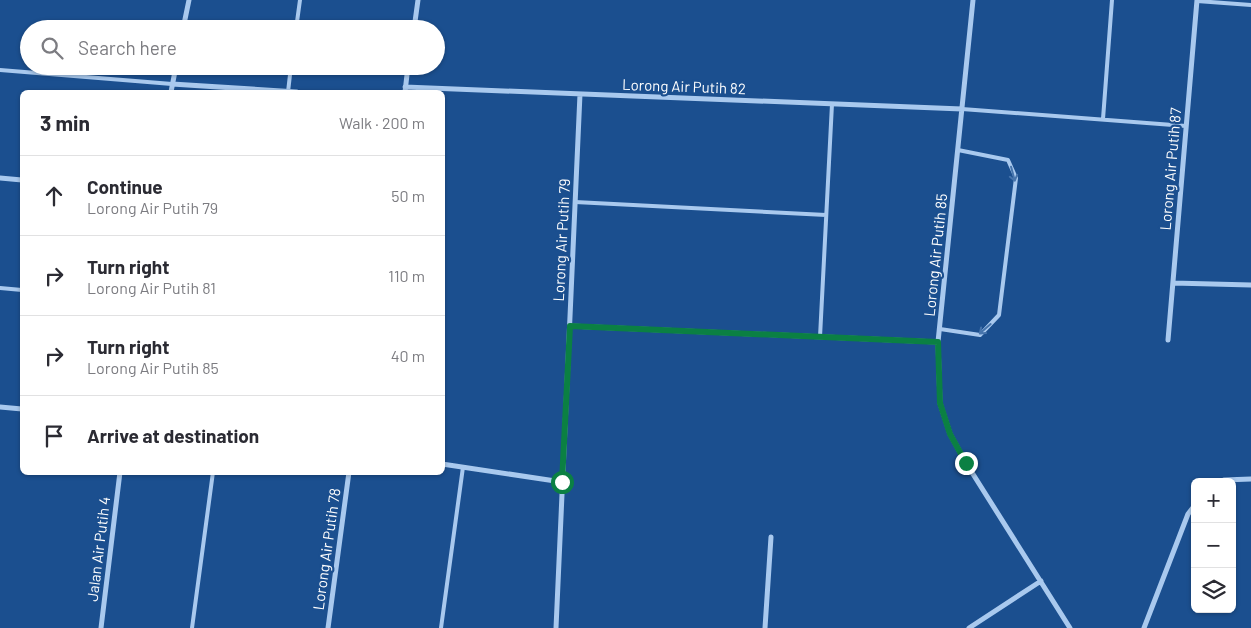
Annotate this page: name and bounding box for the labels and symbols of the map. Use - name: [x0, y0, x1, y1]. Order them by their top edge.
- street label: Lorong Air Putih 82: [622, 75, 746, 97]
- street label: Lorong Air Putih 87: [1156, 107, 1184, 231]
- one-way arrow: [1009, 166, 1018, 182]
- street label: Lorong Air Putih 79: [549, 178, 573, 302]
- street label: Lorong Air Putih 85: [920, 193, 950, 317]
- one-way arrow: [978, 323, 991, 334]
- route end: [955, 452, 978, 475]
- route start: [551, 471, 574, 494]
- street label: Lorong Air Putih 78: [309, 487, 343, 611]
- street label: Jalan Air Putih 4: [83, 496, 113, 602]

